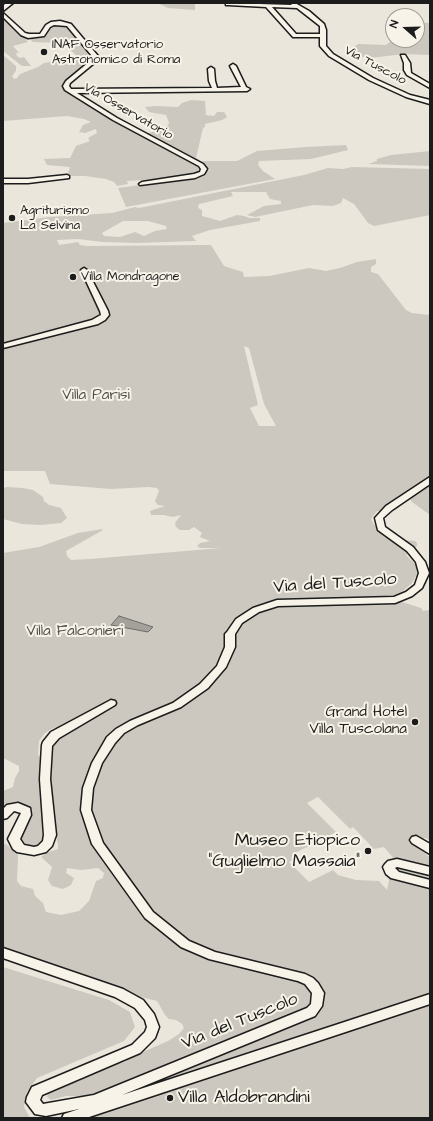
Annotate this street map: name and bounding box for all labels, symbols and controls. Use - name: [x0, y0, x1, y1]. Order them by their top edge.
- north arrow: [385, 8, 425, 48]
- text: N: [386, 18, 402, 30]
- place label: INAF Osservatorio Astronomico di Roma: [52, 37, 180, 68]
- street label: Via Tuscolo: [341, 43, 409, 89]
- marker: INAF Osservatorio Astronomico di Roma: [39, 47, 49, 57]
- street label: Via Osservatorio: [81, 80, 175, 144]
- place label: Agriturismo La Selvina: [20, 203, 89, 234]
- marker: Agriturismo La Selvina: [7, 213, 17, 223]
- place label: Villa Mondragone: [81, 269, 180, 285]
- marker: Villa Mondragone: [68, 272, 78, 282]
- park label: Villa Parisi: [62, 387, 130, 405]
- street label: Via del Tuscolo: [273, 569, 397, 599]
- park label: Villa Falconieri: [27, 623, 123, 641]
- place label: Grand Hotel Villa Tuscolana: [309, 704, 407, 739]
- marker: Grand Hotel Villa Tuscolana: [410, 717, 420, 727]
- place label: Museo Etiopico "Guglielmo Massaia": [208, 830, 360, 872]
- marker: Museo Etiopico "Guglielmo Massaia": [363, 846, 373, 856]
- street label: Via del Tuscolo: [179, 989, 301, 1055]
- place label: Villa Aldobrandini: [178, 1087, 310, 1109]
- marker: Villa Aldobrandini: [165, 1093, 175, 1103]

